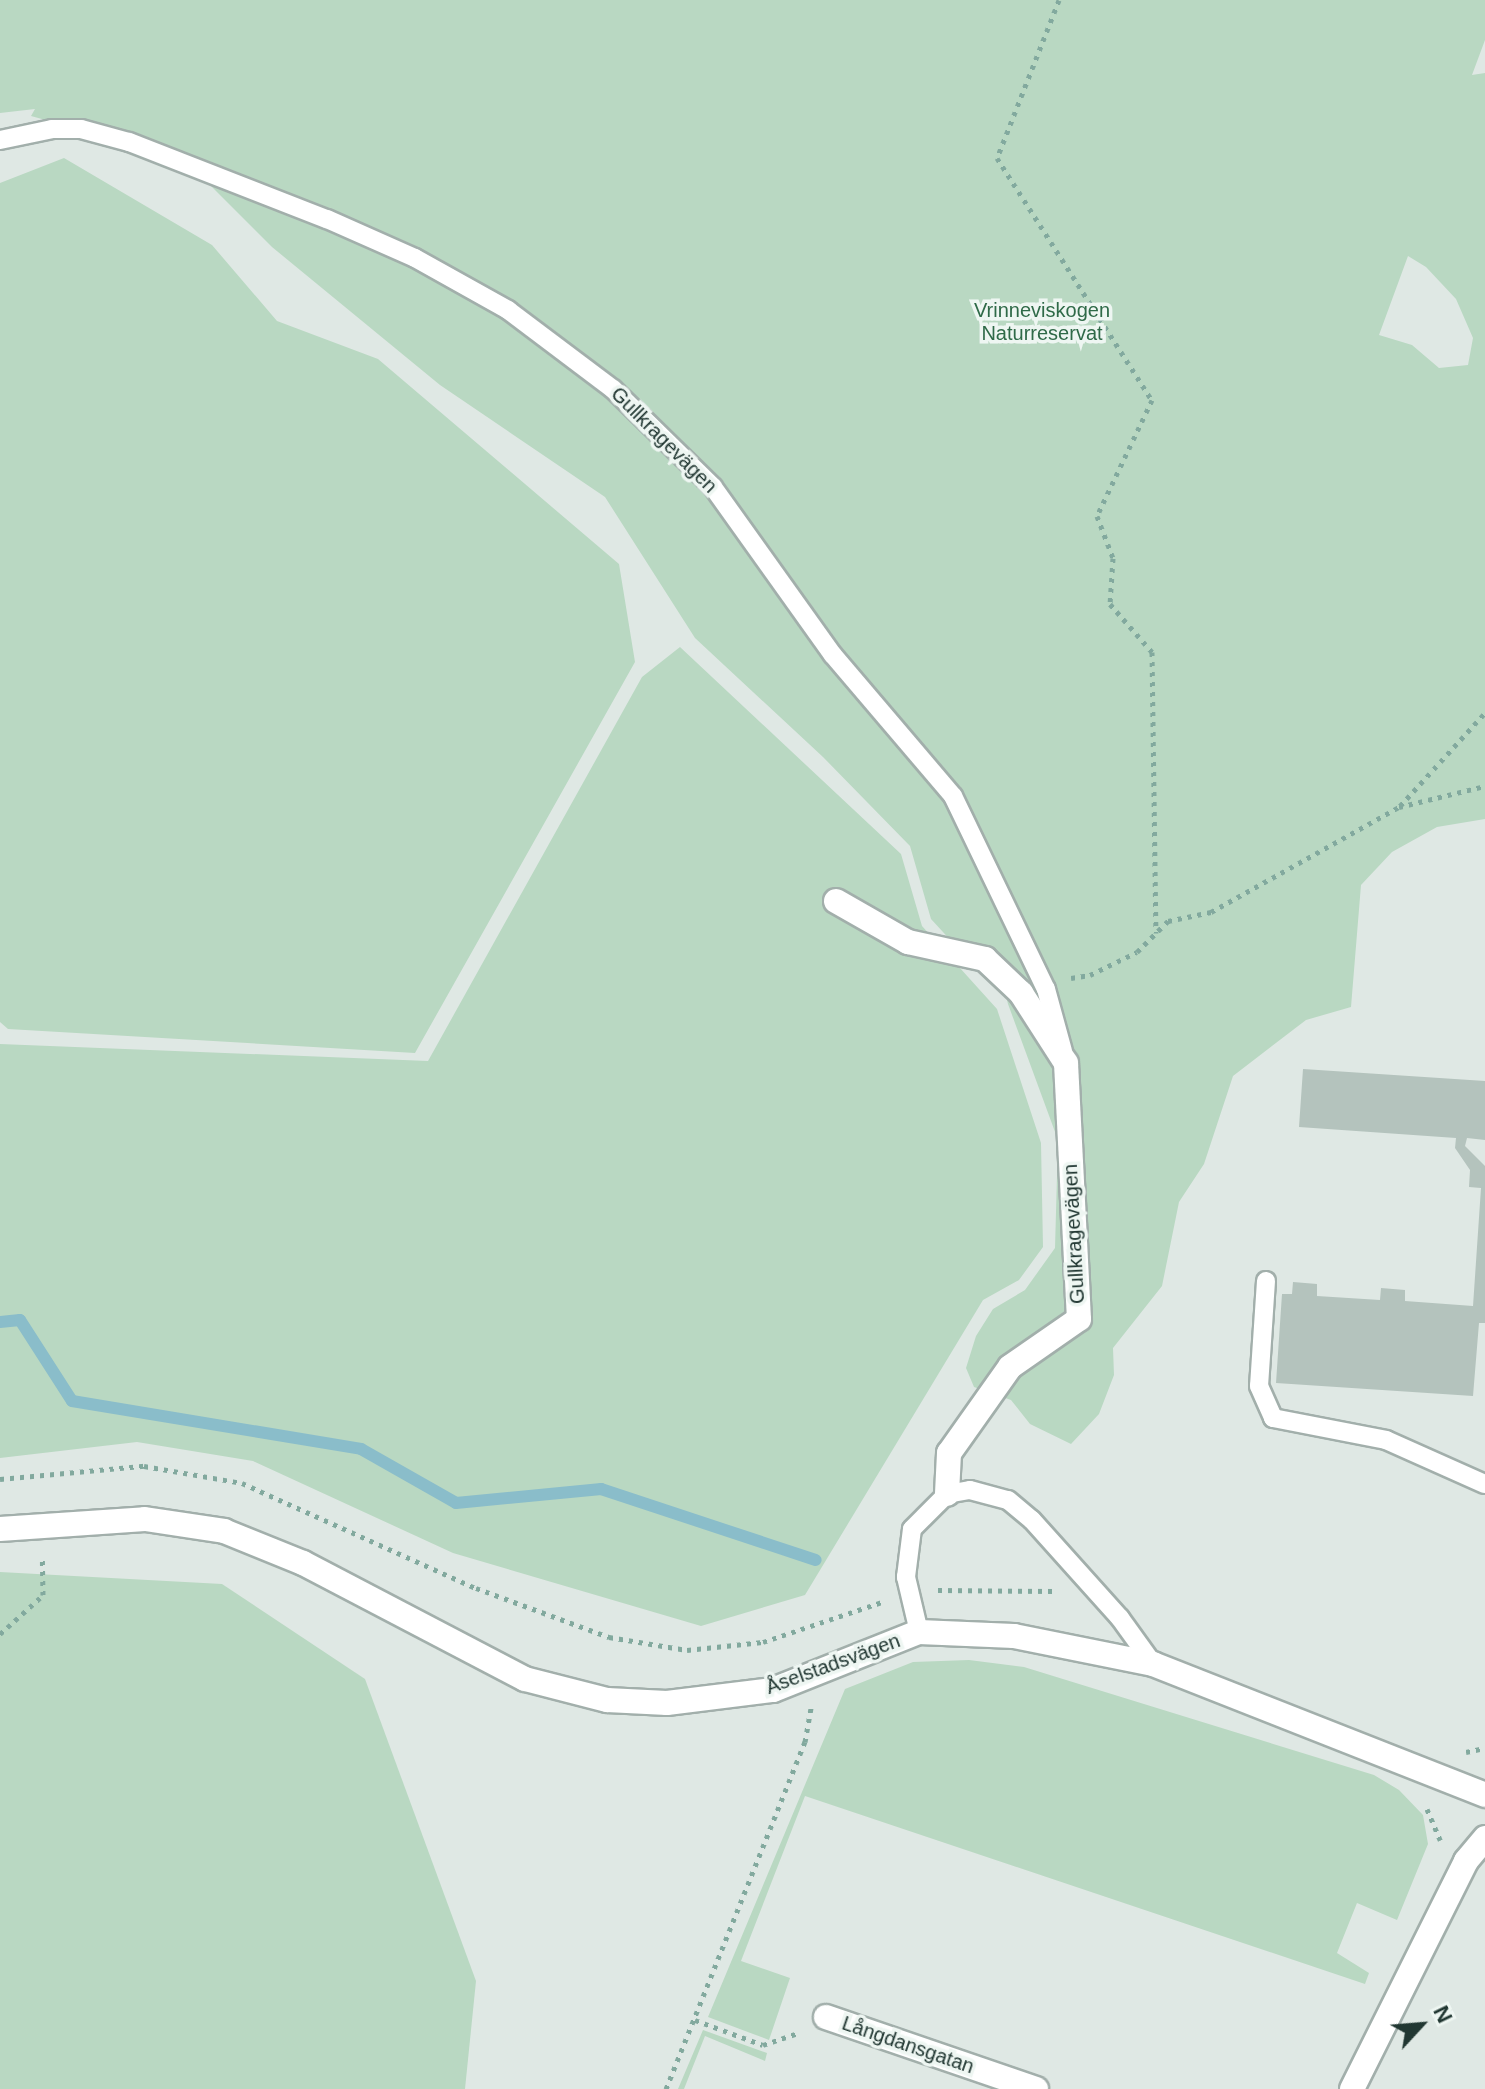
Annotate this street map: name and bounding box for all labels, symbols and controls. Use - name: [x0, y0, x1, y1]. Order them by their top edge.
- park label: Vrinneviskogen Naturreservat: [974, 298, 1110, 345]
- street label: Gullkragevägen: [606, 382, 722, 498]
- street label: Gullkragevägen: [1058, 1163, 1090, 1305]
- street label: Åselstadsvägen: [763, 1629, 903, 1699]
- north arrow: [1381, 1985, 1461, 2065]
- text: N: [1428, 2002, 1458, 2027]
- street label: Långdansgatan: [839, 2011, 977, 2079]

